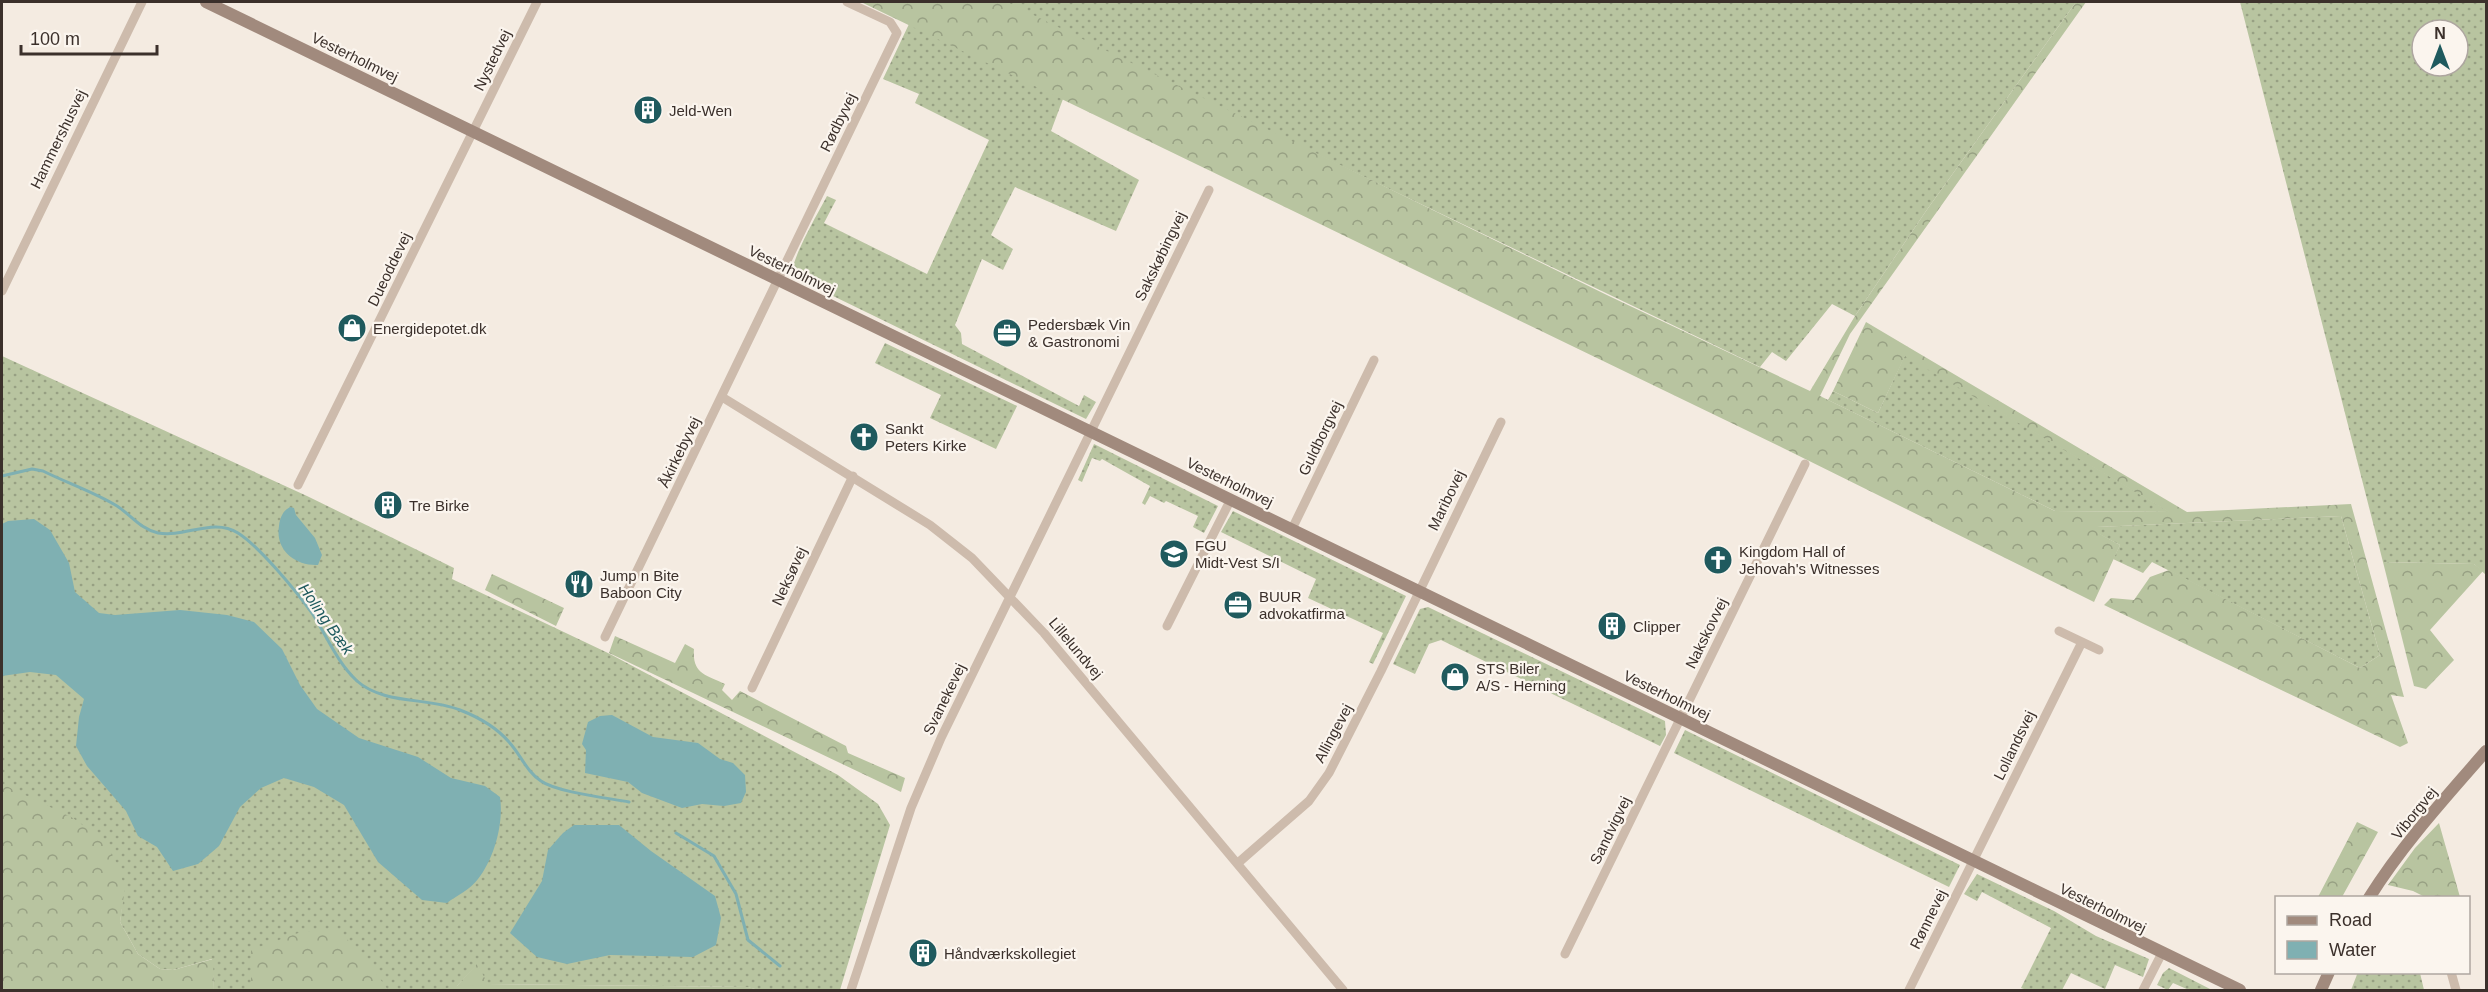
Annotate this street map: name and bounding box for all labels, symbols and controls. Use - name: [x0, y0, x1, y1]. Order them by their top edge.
- scale bar: [21, 18, 158, 56]
- north arrow: [2410, 18, 2470, 78]
- text: N: [2434, 25, 2446, 42]
- street label: Nystedvej: [470, 27, 514, 93]
- text: 100 m: [30, 29, 80, 49]
- street label: Vesterholmvej: [309, 29, 401, 85]
- street label: Hammershusvej: [27, 87, 89, 191]
- street label: Rødbyvej: [816, 90, 860, 154]
- building icon: Jeld-Wen: [632, 94, 664, 126]
- place label: Jeld-Wen: [669, 102, 732, 119]
- street label: Sakskøbingvej: [1131, 208, 1189, 304]
- street label: Dueoddevej: [364, 229, 414, 309]
- street label: Vesterholmvej: [746, 242, 838, 298]
- shop icon: Energidepotet.dk: [336, 312, 368, 344]
- place label: Pedersbæk Vin & Gastronomi: [1028, 316, 1130, 350]
- office icon: Pedersbæk Vin & Gastronomi: [991, 317, 1023, 349]
- place label: Energidepotet.dk: [373, 320, 487, 337]
- street label: Guldborgvej: [1295, 398, 1345, 478]
- street label: Åkirkebyvej: [655, 414, 703, 490]
- place label: Sankt Peters Kirke: [885, 420, 967, 454]
- church icon: Sankt Peters Kirke: [848, 421, 880, 453]
- street label: Vesterholmvej: [1184, 454, 1276, 510]
- street label: Maribovej: [1424, 467, 1468, 533]
- building icon: Tre Birke: [372, 489, 404, 521]
- place label: Tre Birke: [409, 497, 469, 514]
- place label: FGU Midt-Vest S/I: [1195, 537, 1280, 571]
- school or university icon: FGU Midt-Vest S/I: [1158, 538, 1190, 570]
- place label: Kingdom Hall of Jehovah's Witnesses: [1739, 543, 1879, 577]
- street label: Neksøvej: [768, 544, 810, 608]
- church icon: Kingdom Hall of Jehovah's Witnesses: [1702, 544, 1734, 576]
- place label: Jump n Bite Baboon City: [600, 567, 682, 601]
- restaurant icon: Jump n Bite Baboon City: [563, 568, 595, 600]
- water label: Holing Bæk: [295, 580, 357, 659]
- place label: BUUR advokatfirma: [1259, 588, 1346, 622]
- office icon: BUUR advokatfirma: [1222, 589, 1254, 621]
- street label: Nakskovvej: [1682, 595, 1730, 671]
- building icon: Clipper: [1596, 610, 1628, 642]
- street label: Lillelundvej: [1046, 614, 1106, 682]
- place label: Clipper: [1633, 618, 1681, 635]
- street label: Svanekevej: [919, 660, 969, 738]
- place label: STS Biler A/S - Herning: [1476, 660, 1566, 694]
- shop icon: STS Biler A/S - Herning: [1439, 661, 1471, 693]
- street label: Vesterholmvej: [1621, 667, 1713, 723]
- street label: Allingevej: [1310, 701, 1356, 765]
- street label: Lollandsvej: [1990, 708, 2038, 782]
- street label: Viborgvej: [2388, 783, 2440, 843]
- street label: Sandvigvej: [1586, 793, 1634, 867]
- street label: Vesterholmvej: [2057, 880, 2149, 936]
- street label: Rønnevej: [1906, 886, 1950, 952]
- legend: [2275, 896, 2470, 974]
- text: Road: [2329, 910, 2372, 930]
- building icon: Håndværkskollegiet: [907, 937, 939, 969]
- text: Water: [2329, 940, 2376, 960]
- place label: Håndværkskollegiet: [944, 945, 1077, 962]

